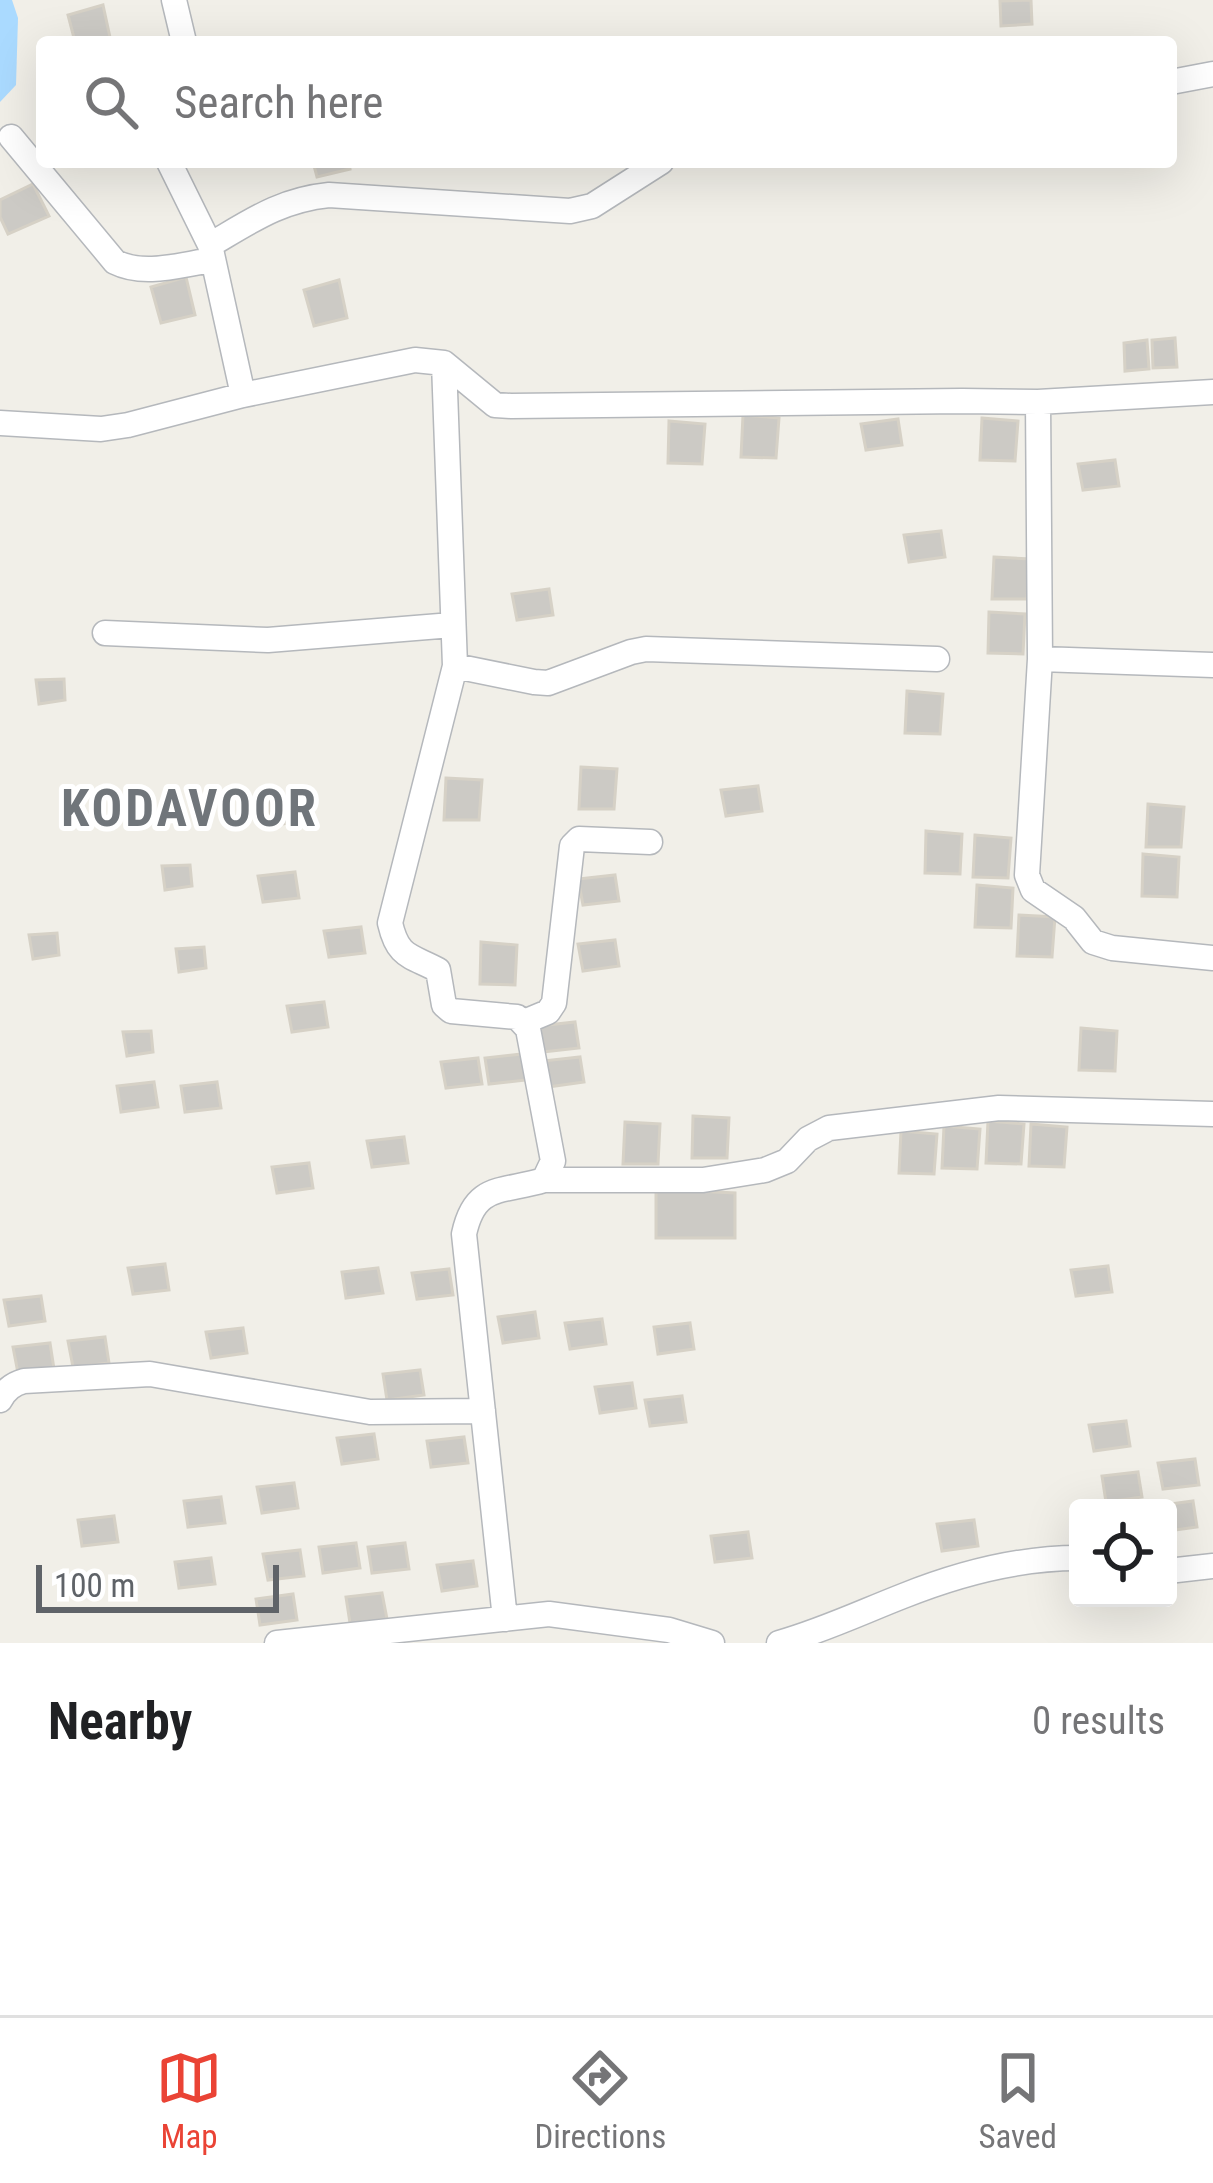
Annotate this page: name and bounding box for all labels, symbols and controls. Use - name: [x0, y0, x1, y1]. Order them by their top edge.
- search box: [36, 36, 1177, 168]
- icon: search: [78, 69, 144, 135]
- text: Search here: [174, 76, 383, 129]
- district label: KODAVOOR: [61, 779, 319, 838]
- map controls: [1069, 1499, 1177, 1607]
- button: locate: [1069, 1499, 1177, 1607]
- scale bar: [36, 1559, 279, 1612]
- text: 100 m: [54, 1566, 135, 1605]
- text: Nearby: [48, 1692, 192, 1751]
- text: 0 results: [1032, 1698, 1165, 1744]
- tab: Map: [156, 2045, 222, 2156]
- tab: Directions: [534, 2045, 666, 2156]
- tab: Saved: [978, 2045, 1057, 2156]

